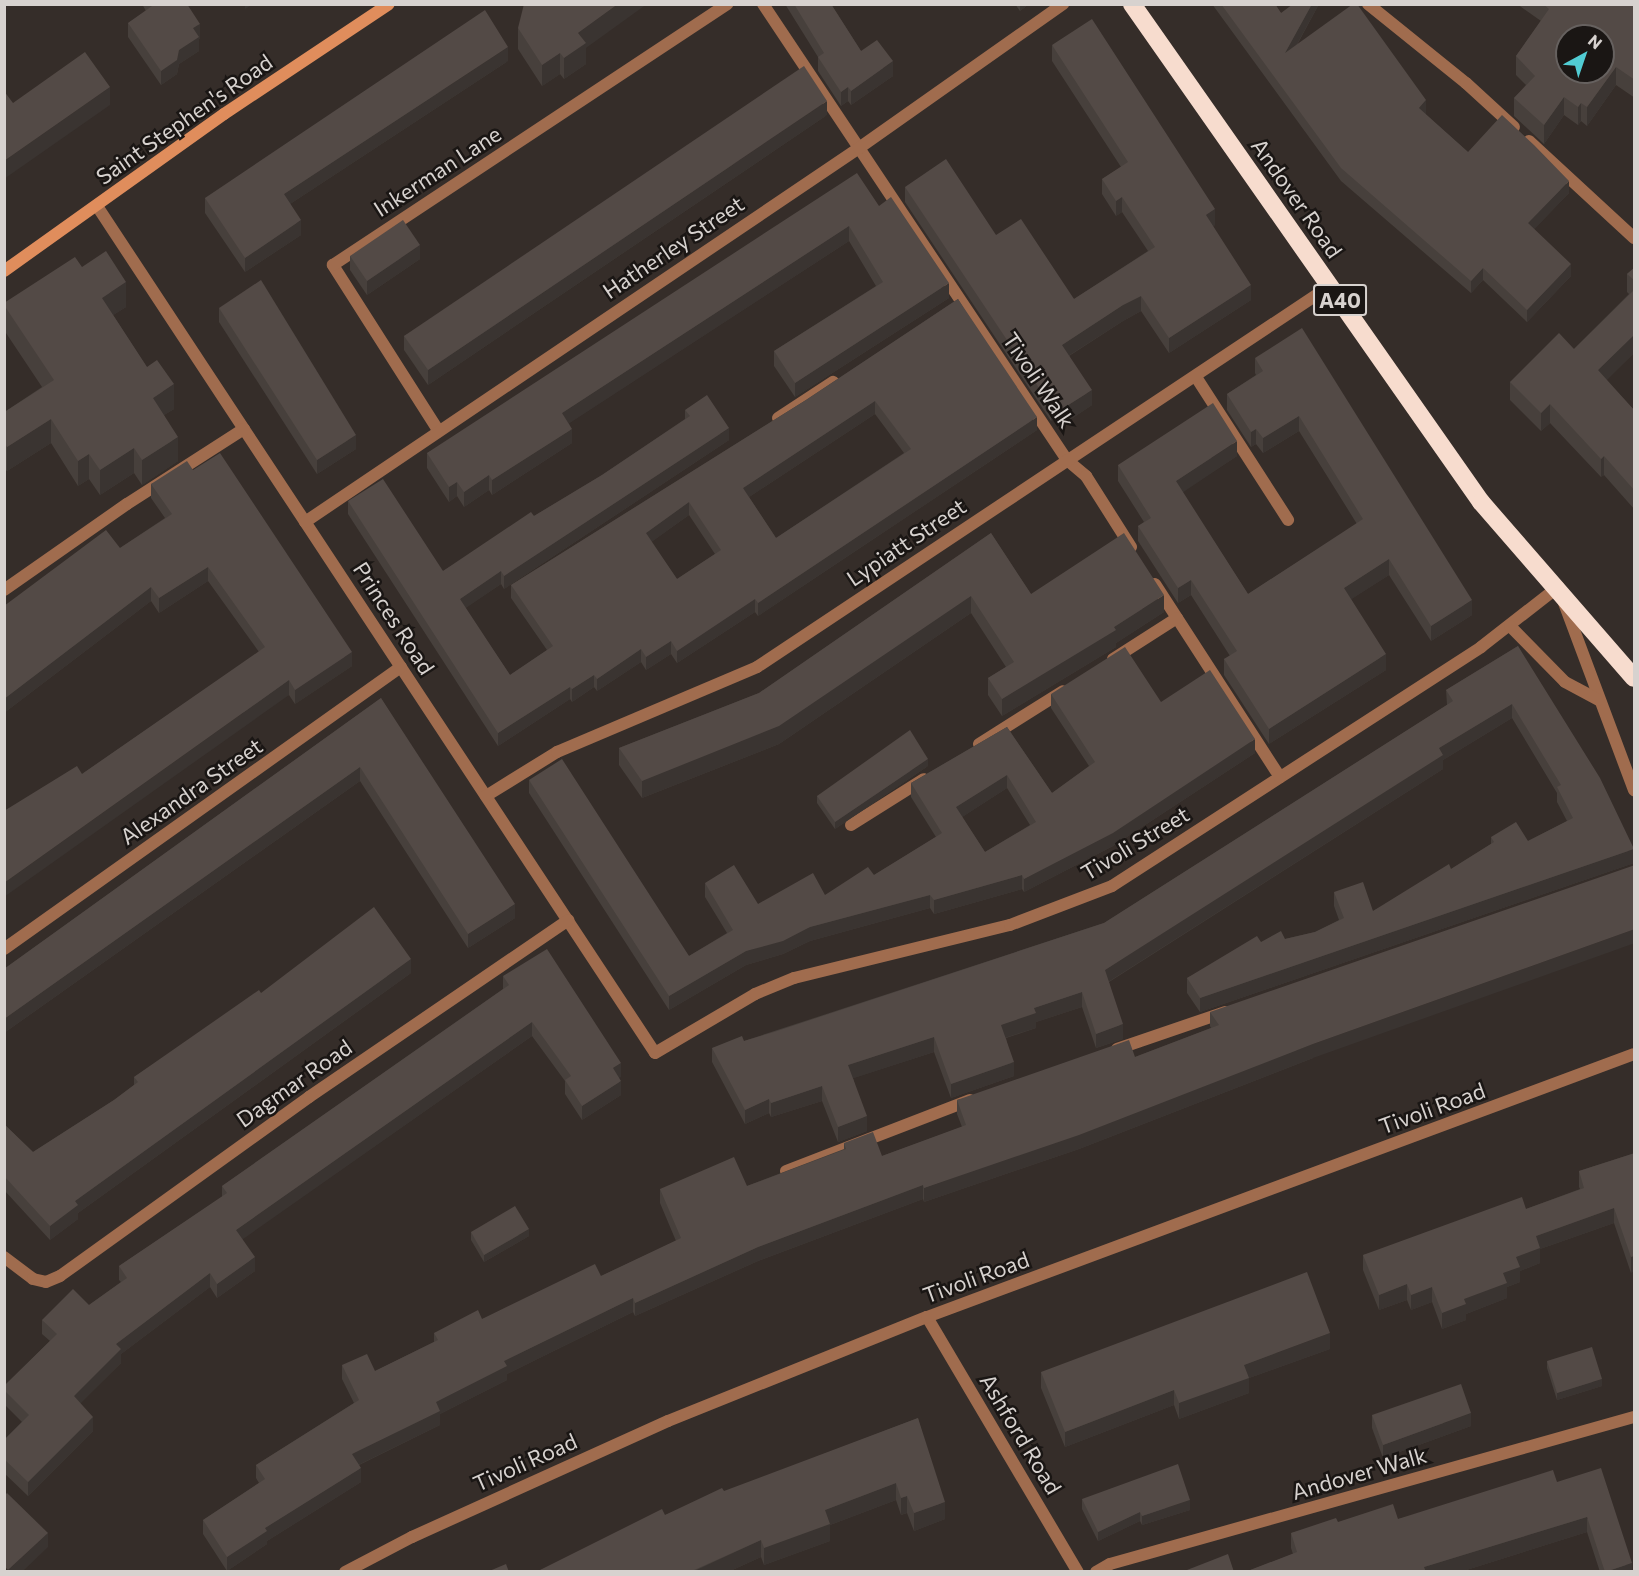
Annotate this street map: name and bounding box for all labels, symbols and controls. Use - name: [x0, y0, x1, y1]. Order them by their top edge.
- north arrow: [1555, 24, 1615, 84]
- text: N: [1585, 30, 1606, 52]
- street label: Saint Stephen's Road: [91, 48, 277, 190]
- street label: Inkerman Lane: [368, 120, 506, 222]
- street label: Andover Road: [1246, 133, 1348, 263]
- street label: Hatherley Street: [597, 190, 749, 304]
- road number: A40: [1313, 282, 1367, 318]
- street label: Tivoli Walk: [997, 327, 1081, 433]
- street label: Lypiatt Street: [841, 492, 971, 592]
- street label: Princes Road: [348, 557, 440, 679]
- street label: Alexandra Street: [115, 732, 267, 850]
- street label: Tivoli Street: [1076, 800, 1194, 886]
- street label: Dagmar Road: [231, 1034, 357, 1132]
- street label: Tivoli Road: [1376, 1077, 1488, 1139]
- street label: Tivoli Road: [920, 1246, 1032, 1308]
- street label: Ashford Road: [975, 1369, 1067, 1499]
- street label: Tivoli Road: [469, 1427, 581, 1497]
- street label: Andover Walk: [1289, 1441, 1429, 1505]

